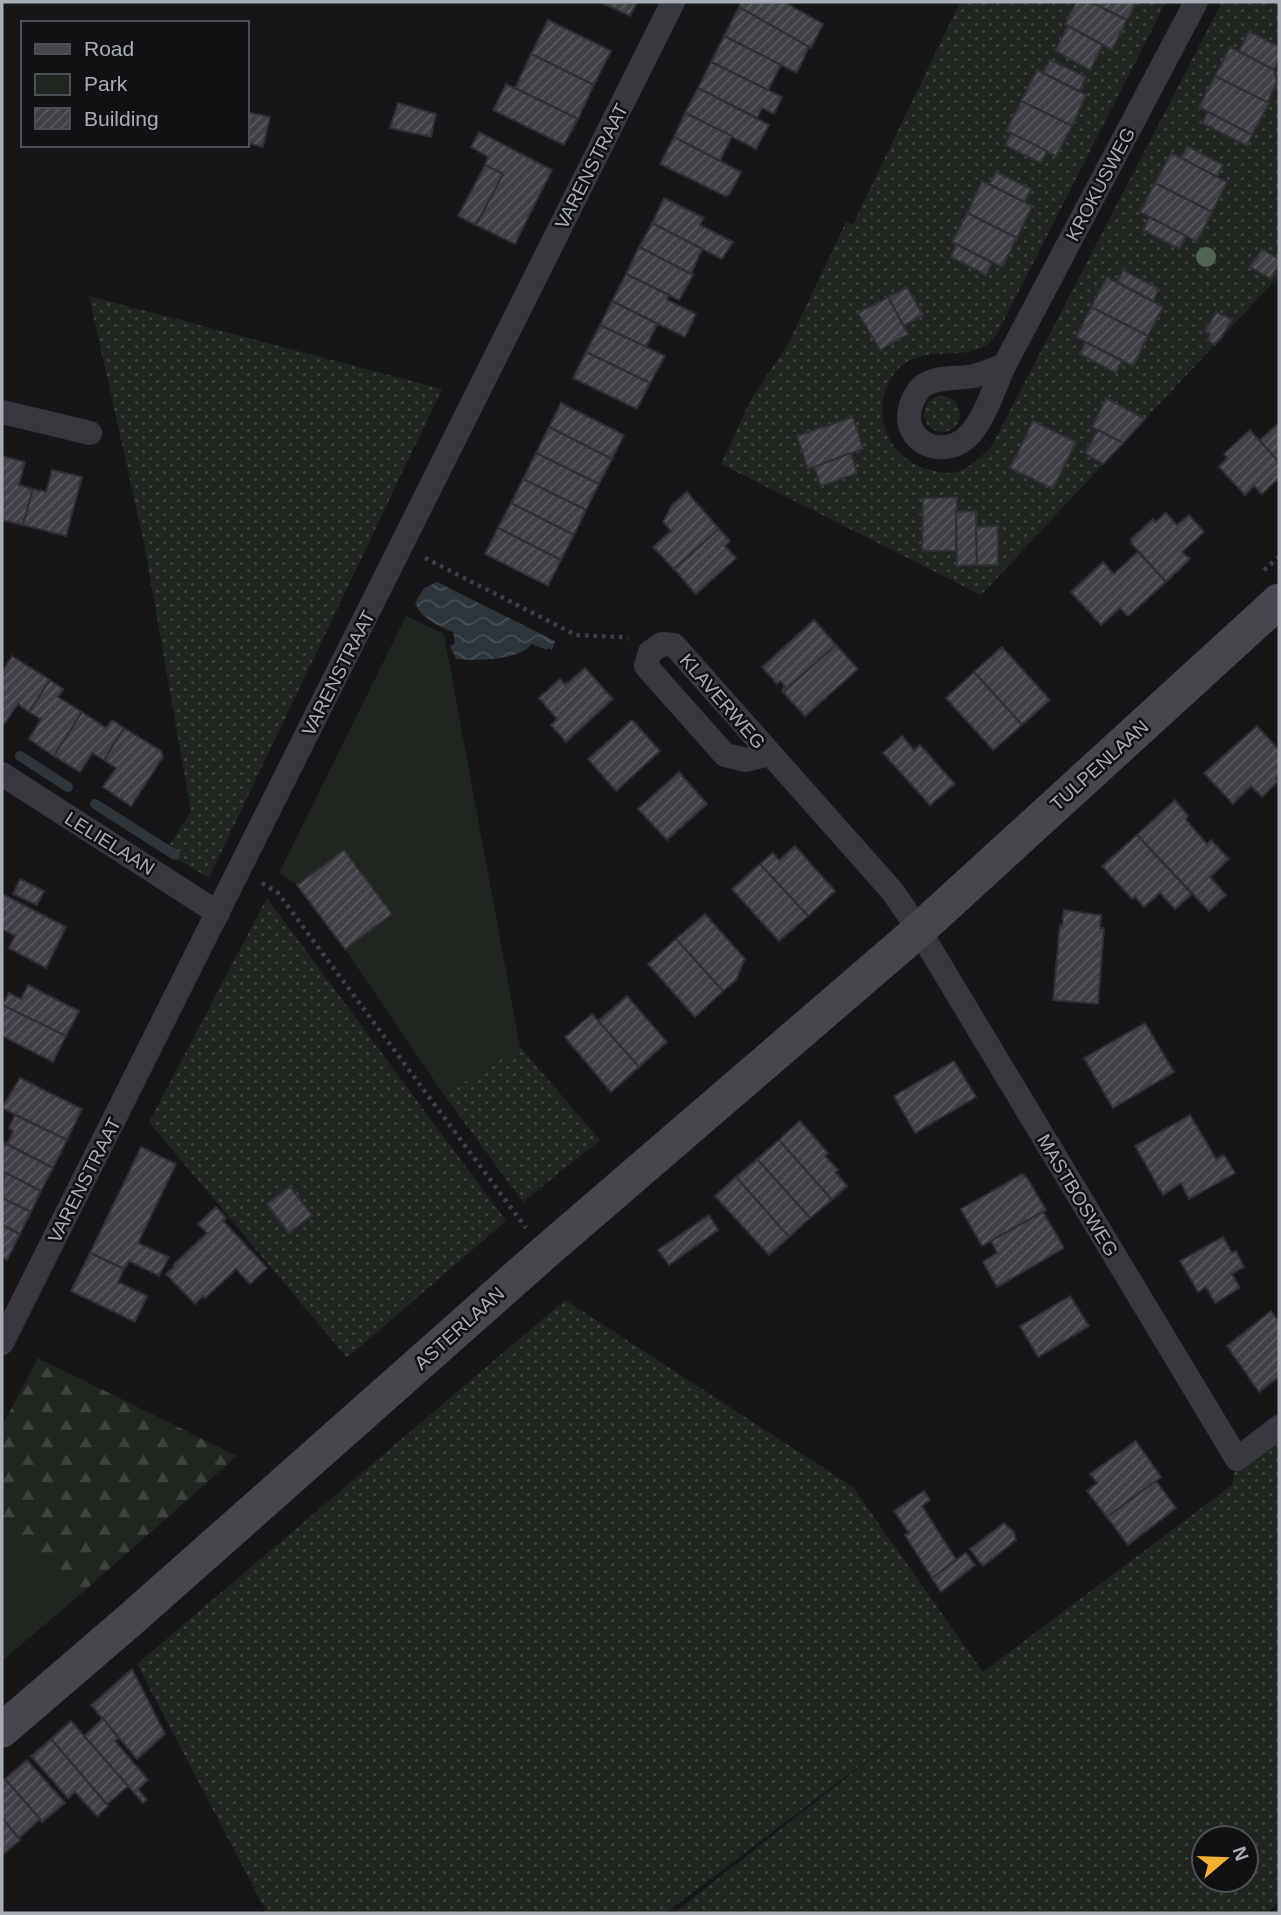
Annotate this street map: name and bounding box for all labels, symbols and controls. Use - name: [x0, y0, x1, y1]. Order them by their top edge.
- legend: [21, 21, 248, 147]
- text: Road: [84, 37, 134, 60]
- text: Park: [84, 72, 128, 95]
- street label: VARENSTRAAT: [551, 100, 632, 232]
- text: Building: [84, 107, 159, 130]
- street label: KROKUSWEG: [1062, 124, 1139, 245]
- street label: VARENSTRAAT: [298, 607, 379, 739]
- street label: KLAVERWEG: [676, 650, 769, 753]
- street label: TULPENLAAN: [1046, 716, 1153, 815]
- street label: LELIELAAN: [61, 808, 158, 879]
- street label: VARENSTRAAT: [44, 1114, 125, 1246]
- street label: MASTBOSWEG: [1033, 1131, 1122, 1260]
- street label: ASTERLAAN: [410, 1283, 508, 1374]
- north arrow: [1190, 1824, 1260, 1894]
- text: N: [1228, 1844, 1253, 1864]

